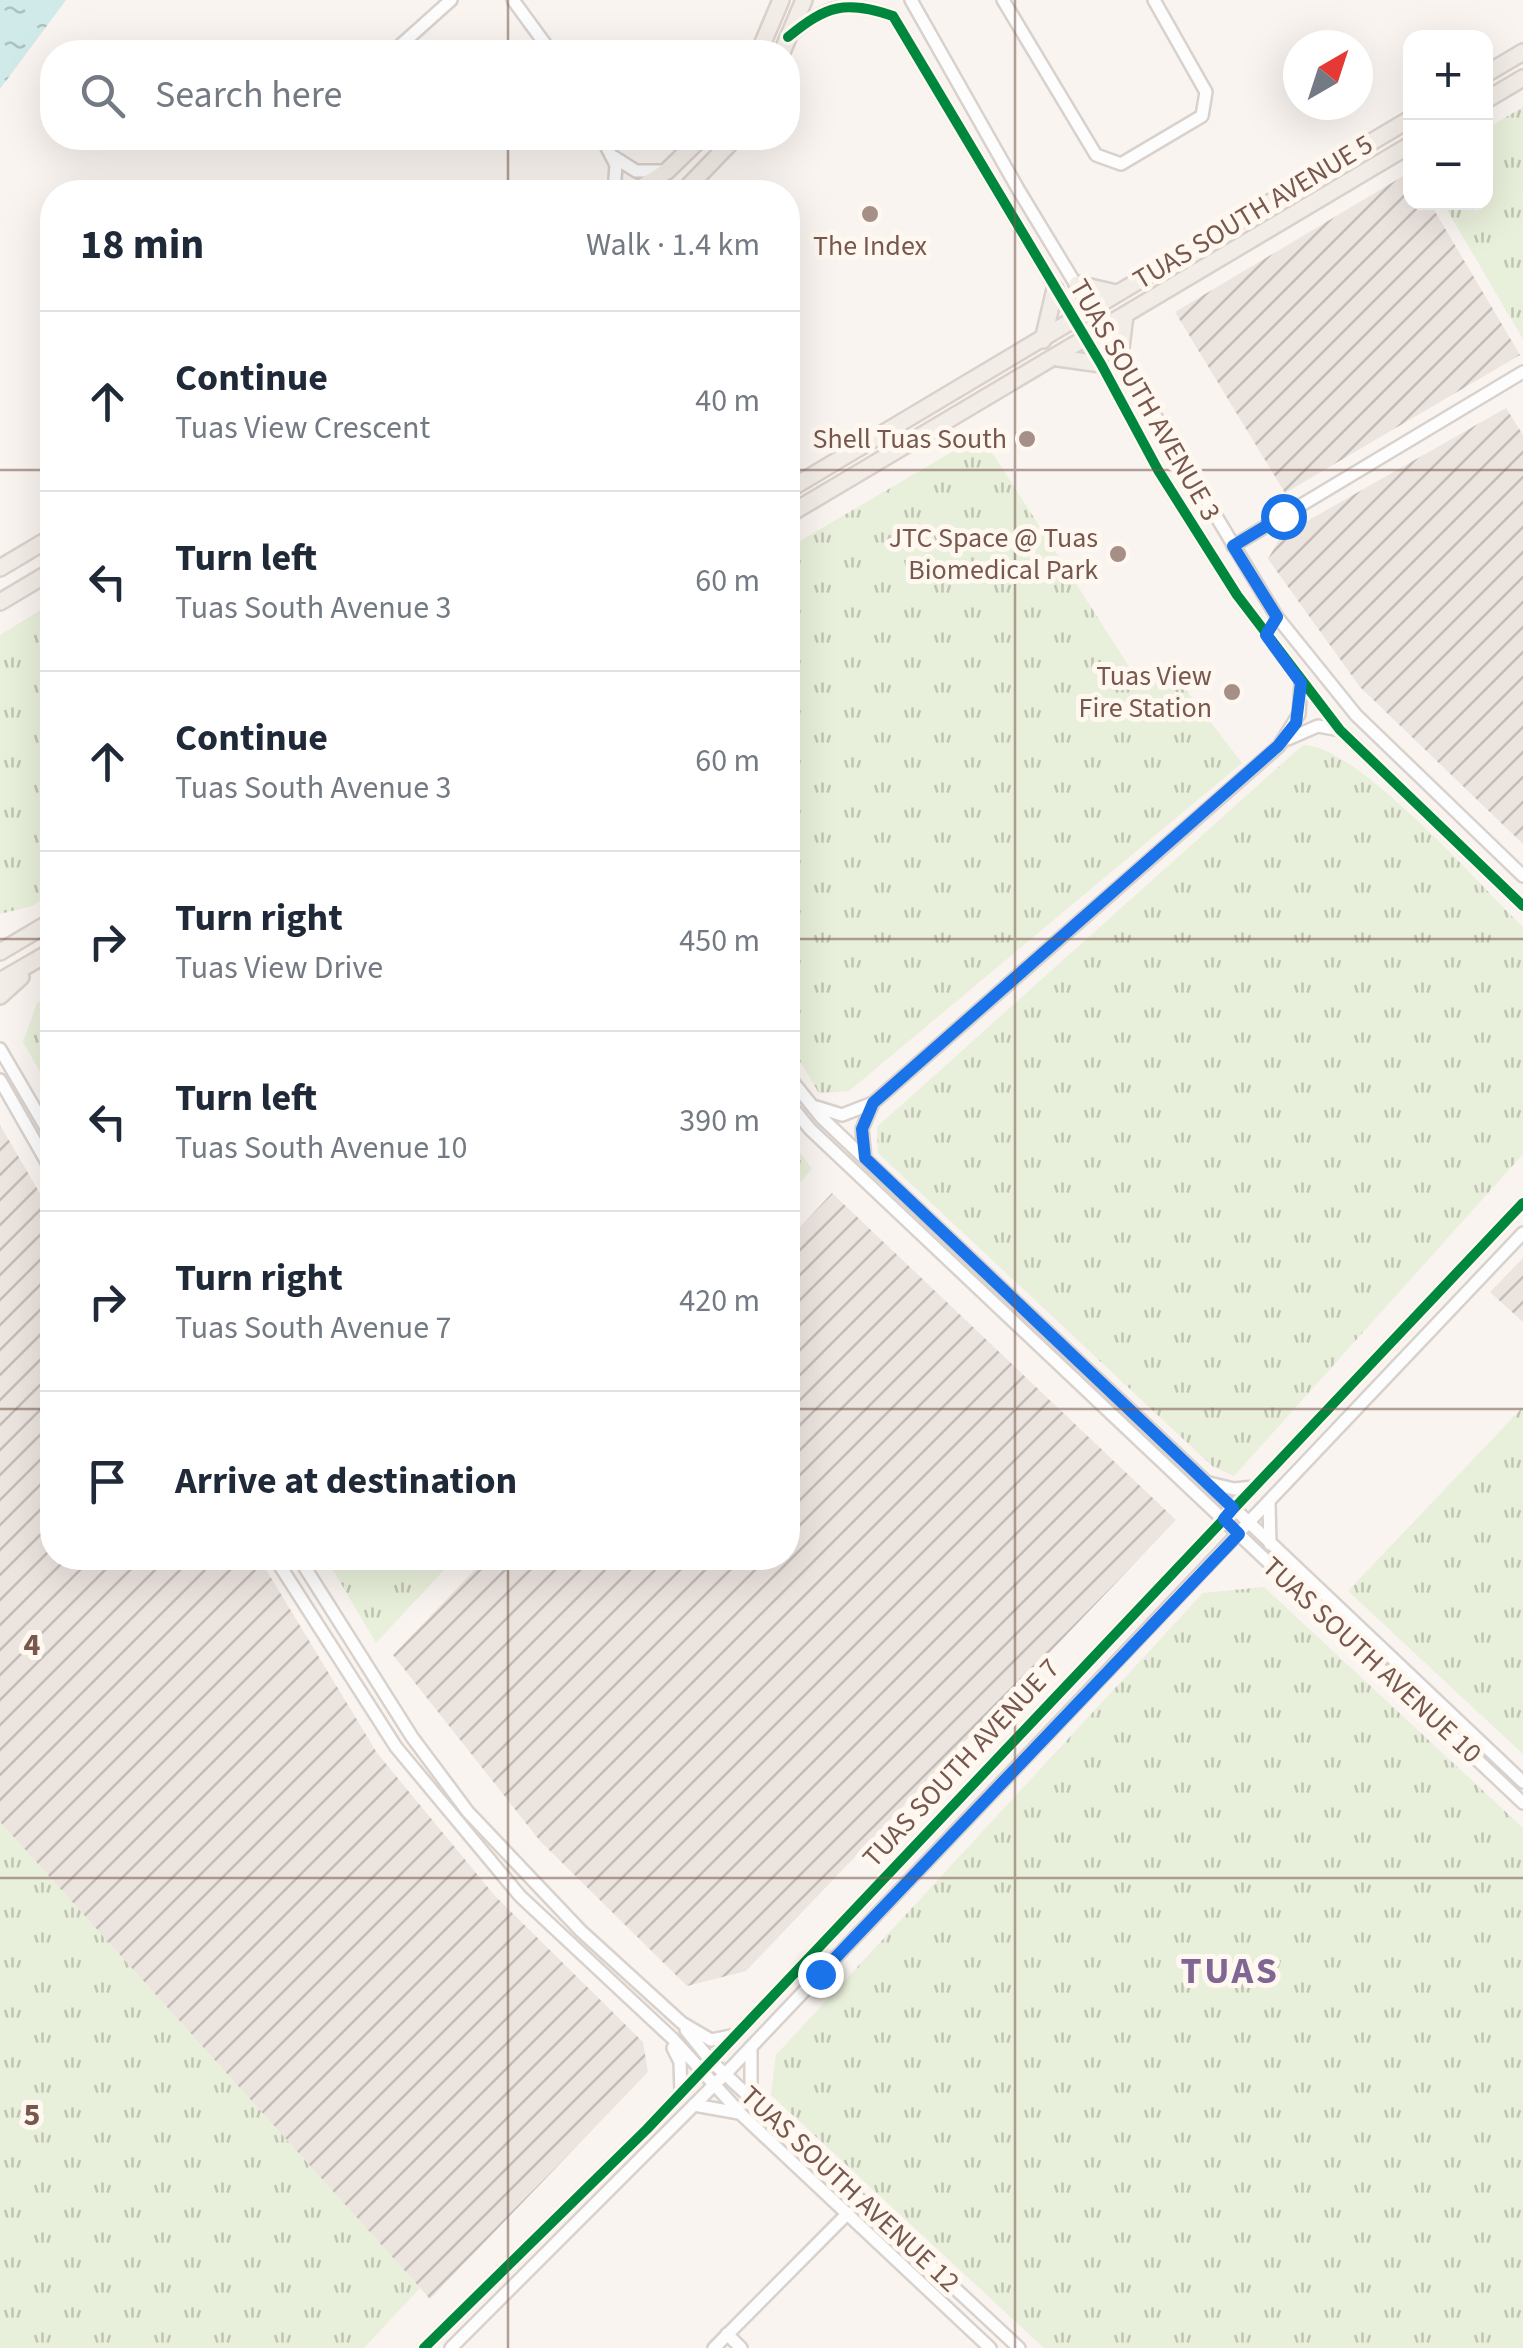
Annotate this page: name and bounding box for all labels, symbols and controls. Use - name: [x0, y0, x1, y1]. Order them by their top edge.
- north arrow: [1283, 30, 1373, 120]
- map controls: [1403, 30, 1493, 210]
- button: +: [1403, 30, 1493, 120]
- search box: [40, 40, 800, 150]
- icon: search: [75, 68, 130, 123]
- text: Search here: [155, 68, 342, 122]
- button: −: [1403, 120, 1493, 210]
- street label: TUAS SOUTH AVENUE 5: [1126, 124, 1380, 300]
- marker: The Index: [859, 203, 881, 225]
- text: 18 min: [80, 215, 204, 275]
- text: Walk · 1.4 km: [586, 222, 760, 268]
- place label: The Index: [813, 226, 928, 266]
- street label: TUAS SOUTH AVENUE 3: [1059, 272, 1231, 528]
- text: Continue: [175, 351, 328, 405]
- icon: ahead: [80, 374, 135, 429]
- text: 40 m: [695, 378, 760, 424]
- text: Tuas View Crescent: [175, 405, 430, 451]
- place label: Shell Tuas South: [813, 419, 1007, 459]
- marker: Shell Tuas South: [1016, 428, 1038, 450]
- route start: [1261, 494, 1307, 540]
- place label: JTC Space @ Tuas Biomedical Park: [889, 518, 1098, 590]
- text: Turn left: [175, 531, 317, 585]
- marker: JTC Space @ Tuas Biomedical Park: [1107, 543, 1129, 565]
- icon: left: [80, 554, 135, 609]
- text: 60 m: [695, 558, 760, 604]
- text: Tuas South Avenue 3: [175, 585, 451, 631]
- place label: Tuas View Fire Station: [1079, 656, 1212, 728]
- marker: Tuas View Fire Station: [1221, 681, 1243, 703]
- text: Continue: [175, 711, 328, 765]
- icon: ahead: [80, 734, 135, 789]
- text: 60 m: [695, 738, 760, 784]
- text: Tuas South Avenue 3: [175, 765, 451, 811]
- text: Turn right: [175, 891, 343, 945]
- icon: right: [80, 914, 135, 969]
- text: 450 m: [679, 918, 760, 964]
- text: Tuas View Drive: [175, 945, 383, 991]
- text: Turn left: [175, 1071, 317, 1125]
- icon: left: [80, 1094, 135, 1149]
- text: 390 m: [679, 1098, 760, 1144]
- text: Tuas South Avenue 10: [175, 1125, 467, 1171]
- text: Turn right: [175, 1251, 343, 1305]
- icon: right: [80, 1274, 135, 1329]
- text: 420 m: [679, 1278, 760, 1324]
- text: Tuas South Avenue 7: [175, 1305, 451, 1351]
- icon: arrive: [80, 1454, 135, 1509]
- text: Arrive at destination: [175, 1454, 517, 1508]
- street label: TUAS SOUTH AVENUE 10: [1253, 1547, 1491, 1773]
- text: 4: [24, 1622, 41, 1668]
- street label: TUAS SOUTH AVENUE 7: [853, 1649, 1069, 1877]
- district label: TUAS: [1181, 1944, 1279, 1998]
- route end: [798, 1952, 844, 1998]
- street label: TUAS SOUTH AVENUE 12: [731, 2076, 969, 2302]
- text: 5: [24, 2092, 40, 2138]

